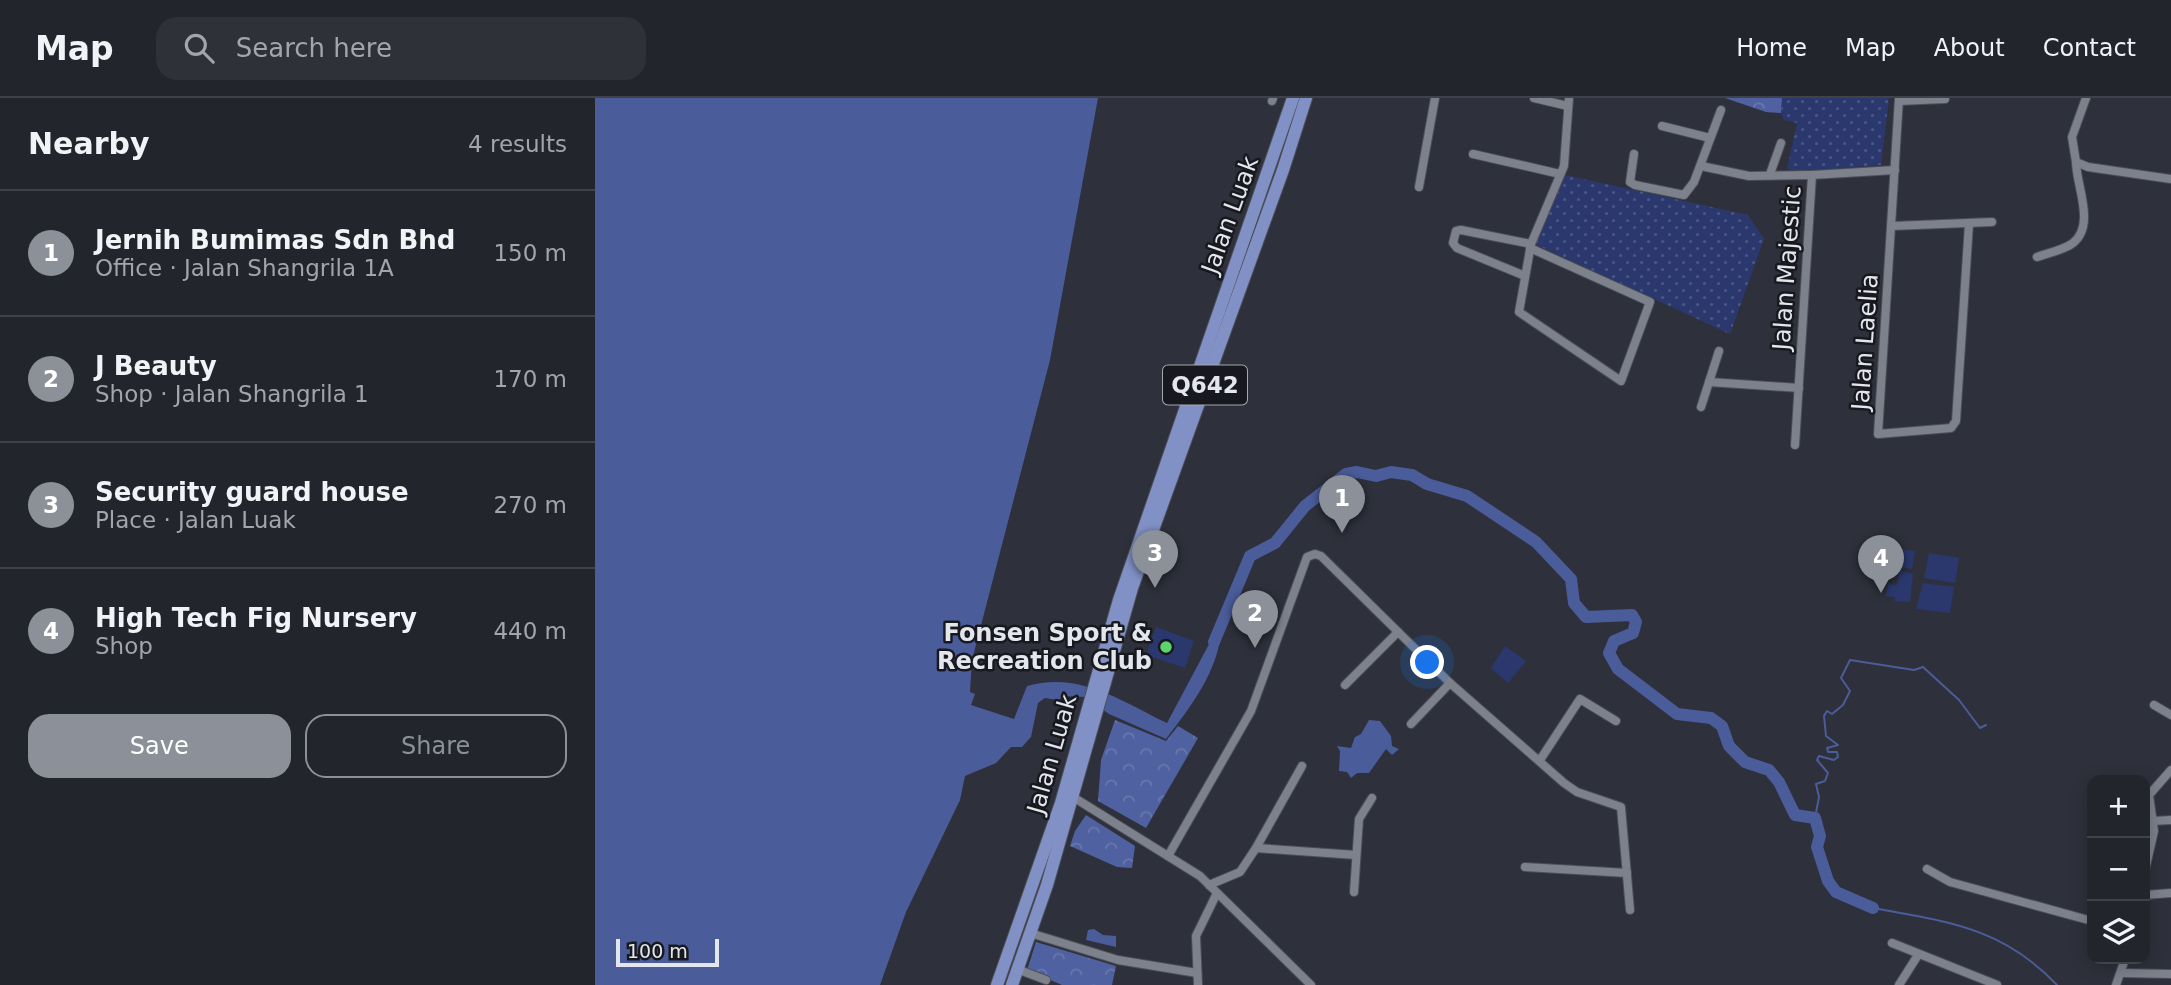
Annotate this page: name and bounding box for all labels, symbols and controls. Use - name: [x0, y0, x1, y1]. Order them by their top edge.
- search box: [156, 17, 646, 80]
- text: Map: [35, 29, 114, 68]
- icon: search: [180, 29, 218, 67]
- text: Search here: [236, 33, 392, 63]
- text: Home: [1736, 34, 1807, 62]
- text: Map: [1845, 34, 1896, 62]
- text: About: [1934, 34, 2005, 62]
- text: Contact: [2043, 34, 2136, 62]
- text: Nearby: [28, 126, 150, 161]
- text: 4 results: [468, 131, 567, 157]
- street label: Jalan Luak: [1195, 152, 1264, 279]
- street label: Jalan Majestic: [1767, 185, 1807, 353]
- text: Jernih Bumimas Sdn Bhd: [95, 225, 455, 255]
- text: 1: [43, 240, 59, 266]
- text: 150 m: [493, 240, 567, 266]
- text: Office · Jalan Shangrila 1A: [95, 255, 394, 281]
- street label: Jalan Laelia: [1846, 273, 1884, 413]
- text: J Beauty: [95, 351, 217, 381]
- text: 2: [43, 366, 59, 392]
- text: 170 m: [493, 366, 567, 392]
- road number: Q642: [1163, 366, 1247, 404]
- text: Shop · Jalan Shangrila 1: [95, 381, 369, 407]
- pin: 1: [1319, 475, 1365, 533]
- text: Security guard house: [95, 477, 409, 507]
- text: 3: [43, 492, 59, 518]
- text: 270 m: [493, 492, 567, 518]
- text: Place · Jalan Luak: [95, 507, 296, 533]
- pin: 3: [1132, 530, 1178, 588]
- pin: 4: [1858, 535, 1904, 593]
- pin: 2: [1232, 590, 1278, 648]
- text: High Tech Fig Nursery: [95, 603, 417, 633]
- text: 4: [43, 618, 59, 644]
- text: 440 m: [493, 618, 567, 644]
- place label: Fonsen Sport & Recreation Club: [937, 619, 1152, 675]
- text: Shop: [95, 633, 153, 659]
- marker: Fonsen Sport & Recreation Club: [1158, 639, 1174, 655]
- your location: [1410, 645, 1444, 679]
- street label: Jalan Luak: [1021, 691, 1082, 819]
- button: Save: [28, 714, 291, 778]
- button: Share: [305, 714, 567, 778]
- map controls: [2087, 775, 2150, 964]
- button: +: [2087, 775, 2150, 838]
- button: −: [2087, 838, 2150, 901]
- button: layers: [2087, 901, 2150, 964]
- scale bar: [616, 936, 719, 968]
- text: 100 m: [627, 940, 688, 962]

